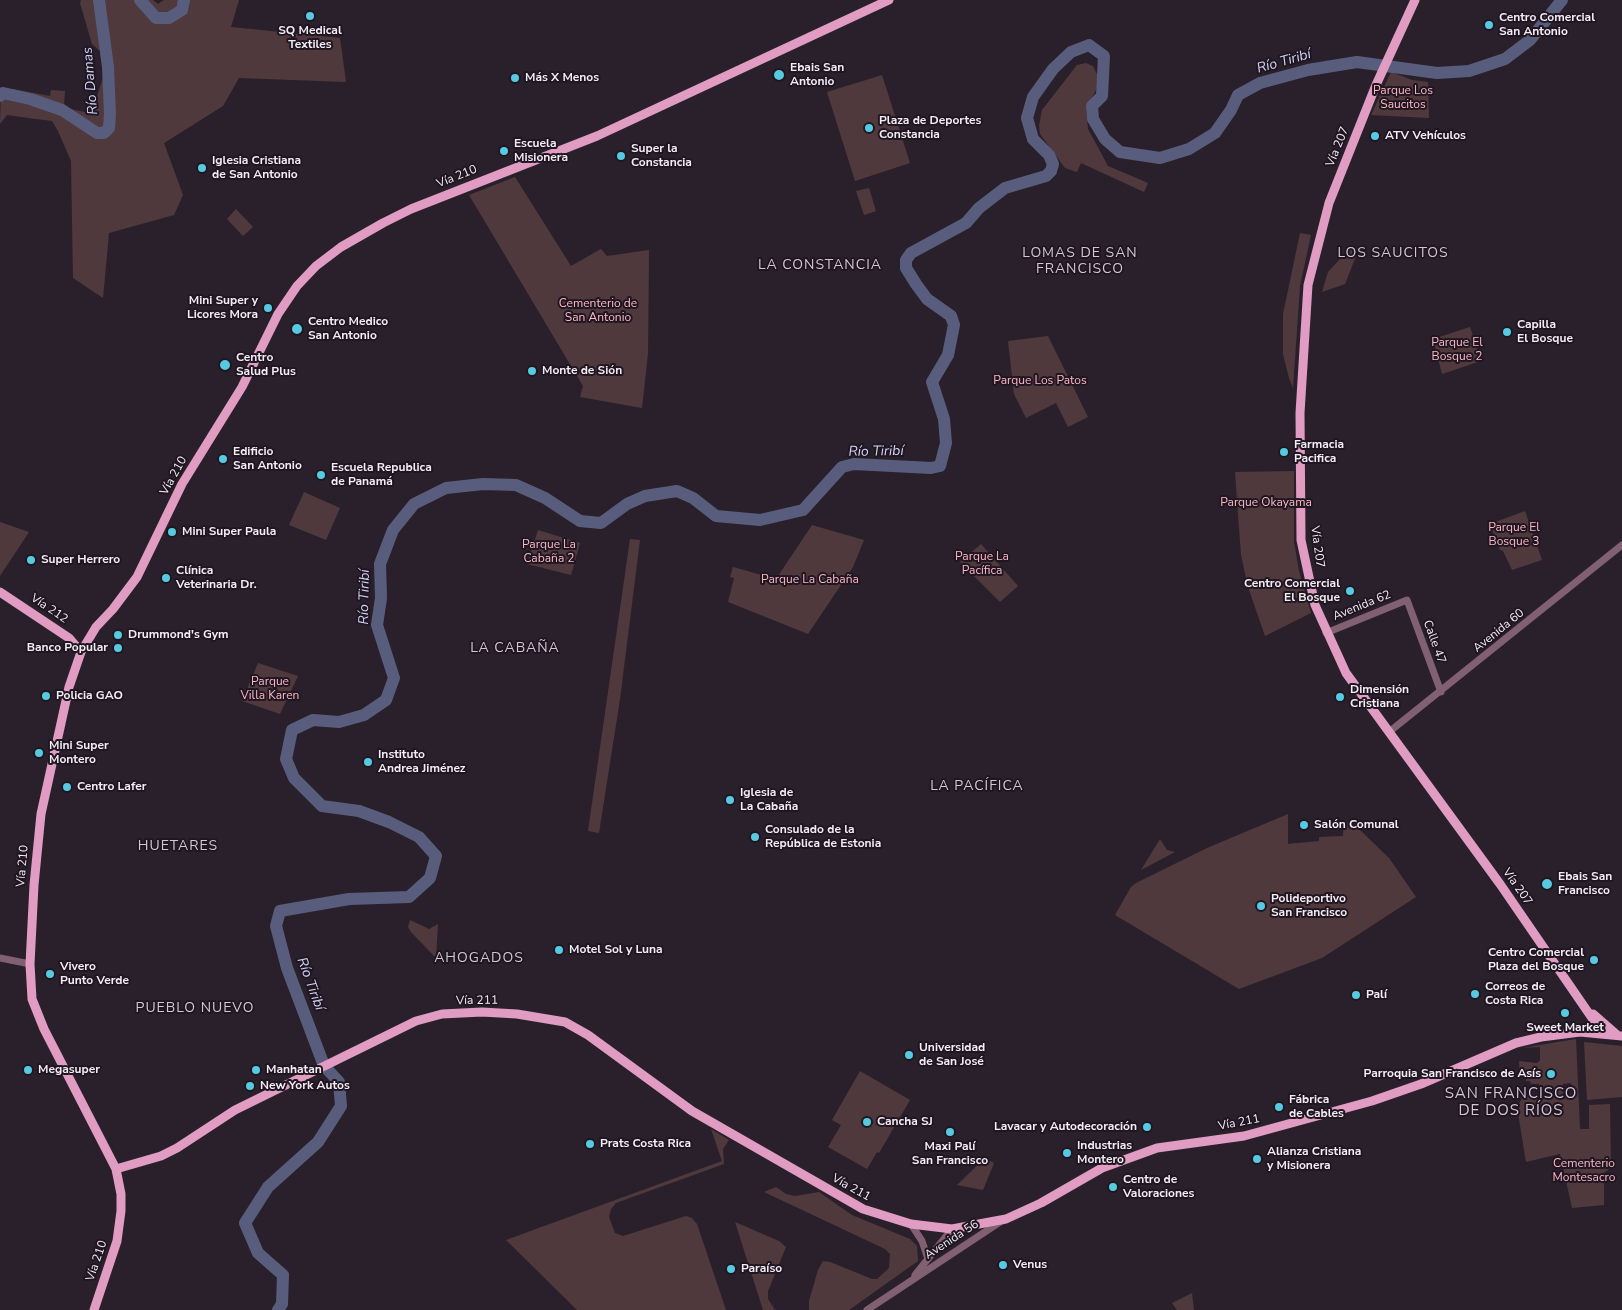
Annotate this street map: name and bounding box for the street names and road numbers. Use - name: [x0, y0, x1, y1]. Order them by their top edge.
- street label: Vía 207: [1323, 125, 1353, 169]
- street label: Vía 210: [435, 162, 479, 192]
- street label: Vía 210: [157, 454, 191, 498]
- street label: Vía 207: [1307, 525, 1327, 569]
- street label: Avenida 62: [1331, 588, 1393, 624]
- street label: Vía 212: [28, 591, 70, 627]
- street label: Avenida 60: [1471, 606, 1527, 656]
- street label: Calle 47: [1420, 618, 1448, 666]
- street label: Vía 210: [14, 844, 32, 888]
- street label: Vía 207: [1499, 866, 1535, 908]
- street label: Vía 211: [456, 993, 498, 1009]
- street label: Vía 211: [1217, 1112, 1261, 1134]
- street label: Vía 211: [829, 1171, 873, 1205]
- street label: Avenida 56: [922, 1217, 982, 1263]
- street label: Vía 210: [83, 1239, 111, 1283]

